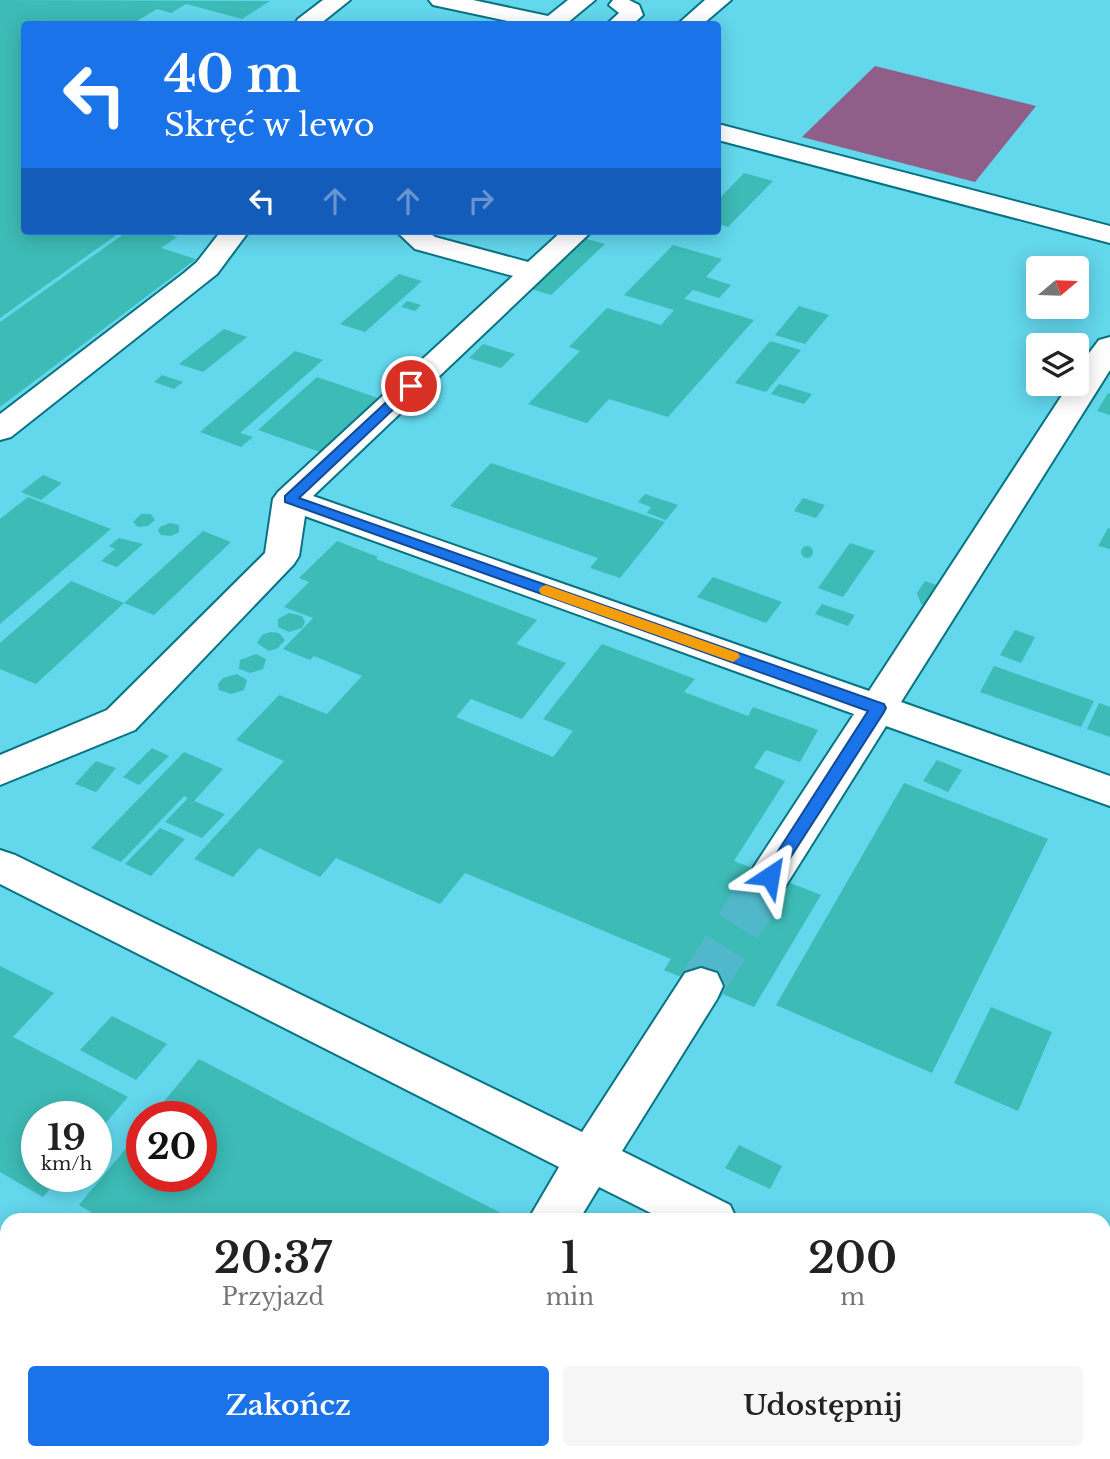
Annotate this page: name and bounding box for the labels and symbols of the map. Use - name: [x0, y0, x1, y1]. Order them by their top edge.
- north arrow: [1026, 256, 1088, 318]
- pin: [381, 356, 441, 416]
- position arrow: [733, 839, 807, 913]
- speed limit sign: 20: [126, 1101, 217, 1192]

